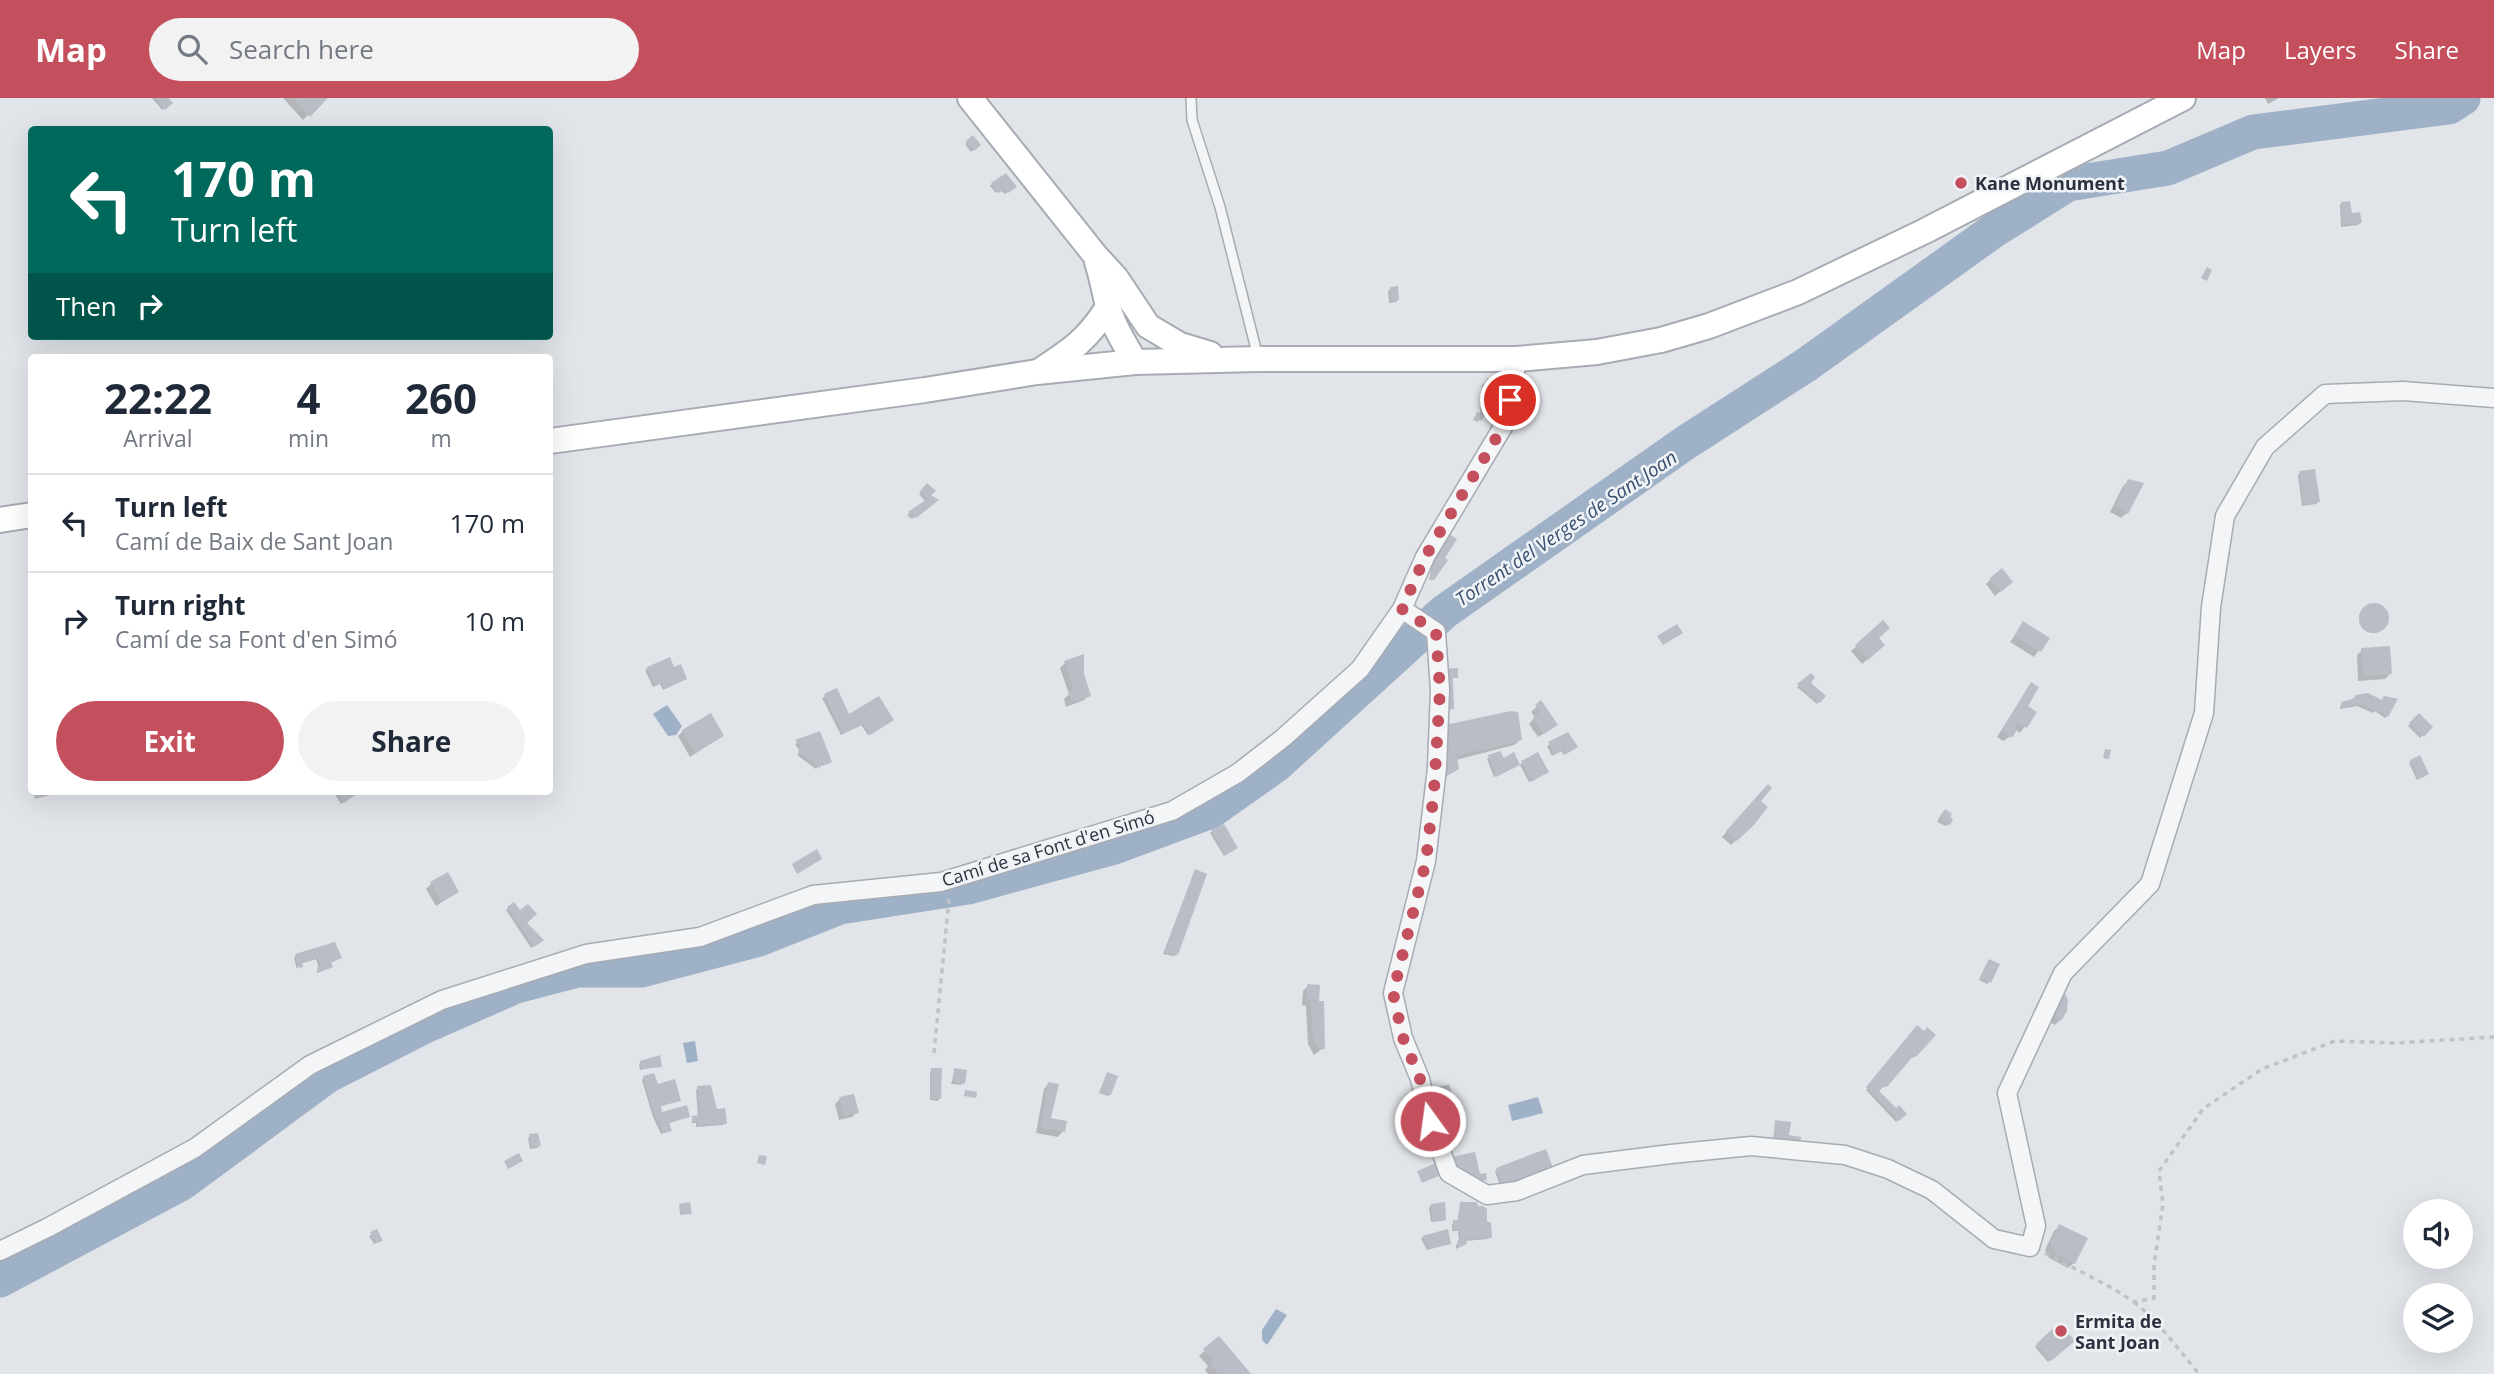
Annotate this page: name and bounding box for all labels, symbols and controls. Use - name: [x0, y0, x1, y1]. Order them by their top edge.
- search box: [149, 18, 639, 81]
- text: Map: [35, 27, 107, 72]
- icon: search: [173, 30, 211, 68]
- text: Search here: [229, 31, 374, 67]
- text: Map: [2196, 33, 2246, 66]
- text: Layers: [2284, 33, 2357, 66]
- text: Share: [2395, 33, 2459, 66]
- text: 170 m: [171, 145, 316, 211]
- icon: left: [56, 154, 147, 245]
- place label: Kane Monument: [1975, 171, 2125, 195]
- marker: Kane Monument: [1953, 175, 1969, 191]
- text: Turn left: [171, 208, 297, 251]
- icon: right: [131, 287, 169, 325]
- text: Then: [56, 288, 117, 324]
- text: 22:22: [104, 369, 212, 426]
- text: 4: [296, 369, 321, 426]
- text: 260: [405, 369, 477, 426]
- pin: [1480, 370, 1540, 430]
- icon: arrive: [1491, 381, 1529, 419]
- text: Arrival: [123, 422, 193, 454]
- text: min: [288, 422, 329, 454]
- text: m: [430, 422, 452, 454]
- water label: Torrent del Verges de Sant Joan: [1450, 444, 1682, 612]
- text: Turn left: [115, 489, 227, 525]
- icon: left: [56, 504, 94, 542]
- text: 170 m: [450, 505, 525, 541]
- text: Camí de Baix de Sant Joan: [115, 525, 393, 557]
- text: Turn right: [115, 587, 246, 623]
- icon: right: [56, 602, 94, 640]
- text: 10 m: [464, 603, 525, 639]
- text: Camí de sa Font d'en Simó: [115, 623, 398, 655]
- button: Exit: [56, 701, 284, 781]
- button: Share: [298, 701, 525, 781]
- street label: Camí de sa Font d'en Simó: [939, 804, 1157, 892]
- position arrow: [1393, 1084, 1467, 1158]
- map controls: [2403, 1199, 2473, 1353]
- button: sound: [2403, 1199, 2473, 1269]
- button: layers: [2403, 1283, 2473, 1353]
- place label: Ermita de Sant Joan: [2075, 1309, 2162, 1354]
- marker: Ermita de Sant Joan: [2053, 1323, 2069, 1339]

